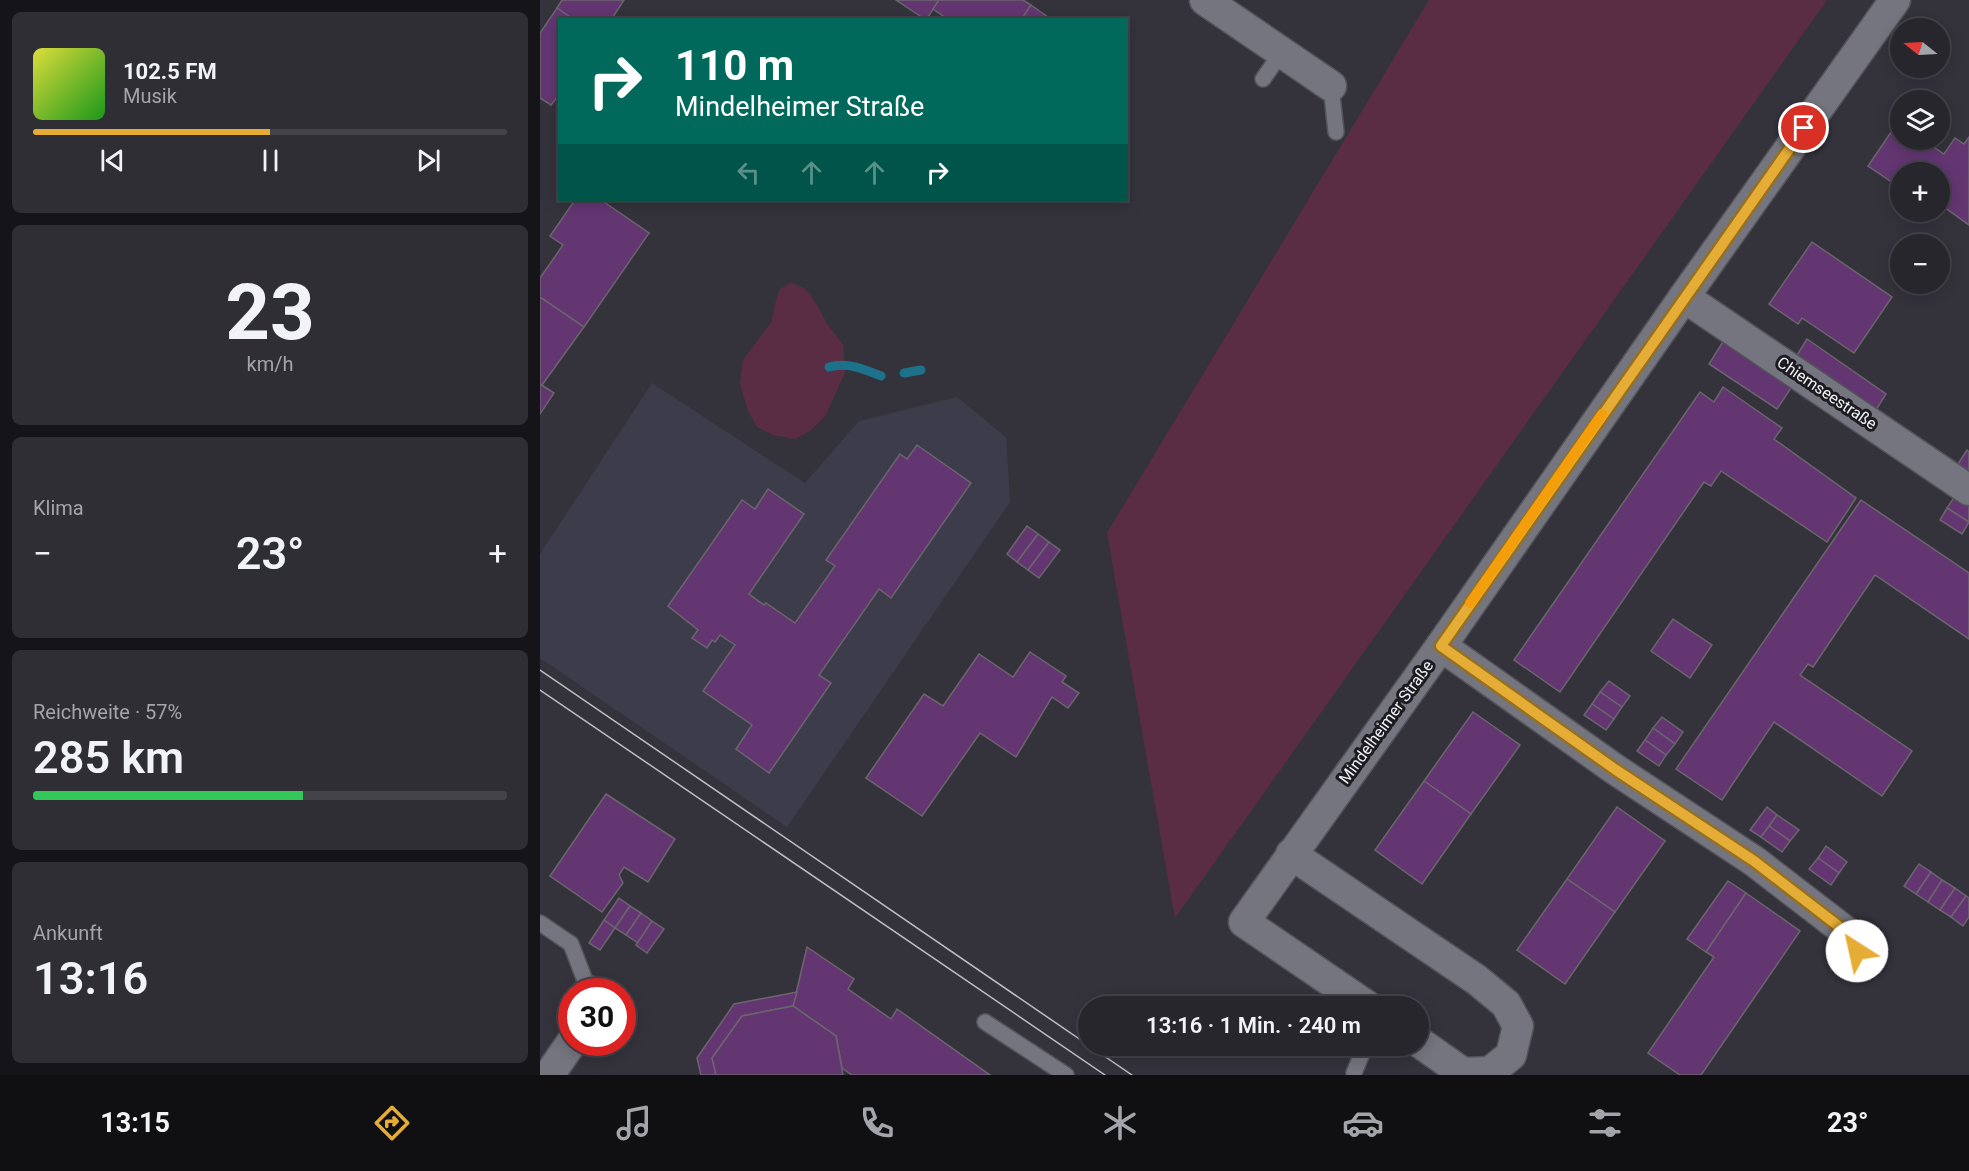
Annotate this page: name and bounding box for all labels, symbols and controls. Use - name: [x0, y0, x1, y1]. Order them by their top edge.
- north arrow: [1890, 18, 1950, 78]
- map controls: [1890, 18, 1950, 294]
- text: 110 m: [675, 41, 794, 90]
- icon: right: [576, 42, 654, 120]
- text: 102.5 FM: [123, 59, 217, 84]
- text: Musik: [123, 84, 177, 108]
- button: layers: [1890, 90, 1950, 150]
- text: Mindelheimer Straße: [675, 91, 924, 123]
- pin: [1778, 102, 1829, 153]
- icon: arrive: [1787, 111, 1820, 144]
- icon: previous: [96, 144, 129, 177]
- icon: pause: [254, 144, 287, 177]
- icon: next: [412, 144, 445, 177]
- icon: left: [732, 156, 765, 189]
- icon: ahead: [795, 156, 828, 189]
- icon: ahead: [858, 156, 891, 189]
- icon: right: [921, 156, 954, 189]
- button: +: [1890, 162, 1950, 222]
- button: −: [1890, 234, 1950, 294]
- text: 23: [225, 267, 315, 358]
- text: km/h: [247, 352, 293, 376]
- street label: Chiemseestraße: [1774, 353, 1880, 433]
- text: Klima: [33, 496, 84, 520]
- text: 23°: [236, 527, 304, 580]
- text: −: [33, 534, 52, 573]
- text: +: [488, 534, 507, 573]
- street label: Mindelheimer Straße: [1335, 657, 1437, 787]
- text: Reichweite · 57%: [33, 700, 182, 724]
- text: 285 km: [33, 731, 184, 784]
- position arrow: [1825, 919, 1889, 983]
- text: Ankunft: [33, 921, 103, 945]
- text: 13:16: [33, 952, 148, 1005]
- speed limit sign: 30: [558, 978, 636, 1056]
- text: 13:16 · 1 Min. · 240 m: [1146, 1013, 1361, 1038]
- icon: directions: [371, 1102, 413, 1144]
- icon: music: [613, 1102, 655, 1144]
- icon: phone: [856, 1102, 898, 1144]
- icon: climate: [1099, 1102, 1141, 1144]
- icon: car: [1342, 1102, 1384, 1144]
- icon: filters: [1584, 1102, 1626, 1144]
- text: 13:15: [100, 1107, 170, 1139]
- text: 23°: [1827, 1107, 1869, 1139]

